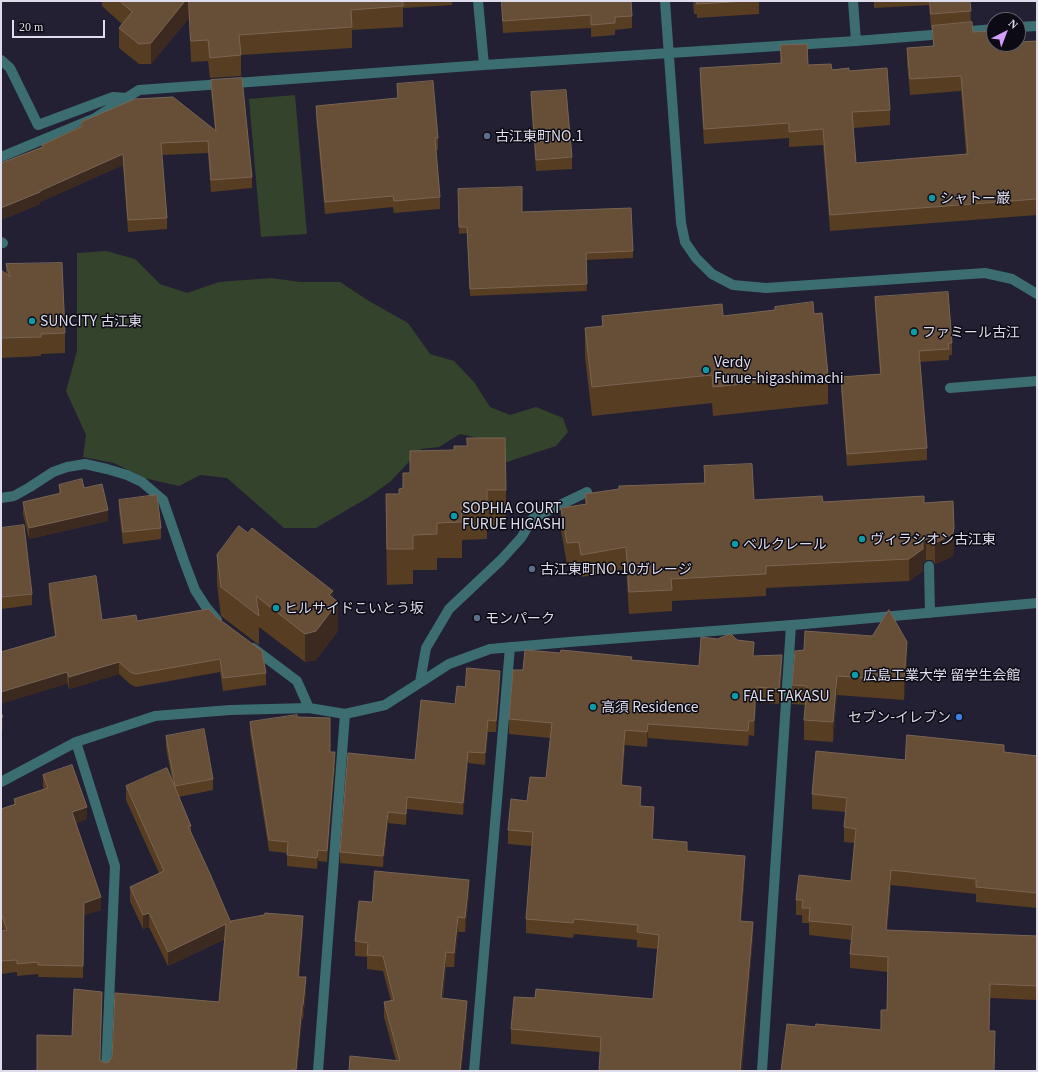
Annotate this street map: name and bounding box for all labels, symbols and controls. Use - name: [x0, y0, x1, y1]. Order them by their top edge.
- scale bar: [14, 12, 107, 38]
- north arrow: [986, 12, 1026, 52]
- text: N: [1006, 17, 1020, 31]
- text: 20 m: [19, 20, 43, 34]
- place label: 古江東町NO.1: [495, 128, 583, 144]
- marker: 古江東町NO.1: [482, 131, 492, 141]
- place label: シャトー巌: [940, 190, 1010, 206]
- marker: シャトー巌: [927, 193, 937, 203]
- place label: SUNCITY 古江東: [40, 313, 142, 329]
- marker: SUNCITY 古江東: [27, 316, 37, 326]
- place label: ファミール古江: [922, 324, 1020, 340]
- marker: ファミール古江: [909, 327, 919, 337]
- place label: Verdy Furue-higashimachi: [714, 354, 844, 386]
- marker: Verdy Furue-higashimachi: [701, 365, 711, 375]
- place label: SOPHIA COURT FURUE HIGASHI: [462, 500, 565, 532]
- marker: SOPHIA COURT FURUE HIGASHI: [449, 511, 459, 521]
- place label: ヴィラシオン古江東: [870, 531, 996, 547]
- marker: ヴィラシオン古江東: [857, 534, 867, 544]
- place label: ベルクレール: [743, 536, 827, 552]
- marker: ベルクレール: [730, 539, 740, 549]
- place label: 古江東町NO.10ガレージ: [540, 561, 692, 577]
- marker: 古江東町NO.10ガレージ: [527, 564, 537, 574]
- place label: ヒルサイドこいとう坂: [284, 600, 424, 616]
- marker: ヒルサイドこいとう坂: [271, 603, 281, 613]
- place label: モンパーク: [485, 610, 555, 626]
- marker: モンパーク: [472, 613, 482, 623]
- place label: 広島工業大学 留学生会館: [863, 667, 1020, 683]
- marker: 広島工業大学 留学生会館: [850, 670, 860, 680]
- place label: FALE TAKASU: [743, 688, 830, 704]
- marker: FALE TAKASU: [730, 691, 740, 701]
- place label: 高須 Residence: [601, 699, 698, 715]
- marker: 高須 Residence: [588, 702, 598, 712]
- place label: セブン-イレブン: [848, 709, 951, 725]
- marker: セブン-イレブン: [954, 712, 964, 722]

